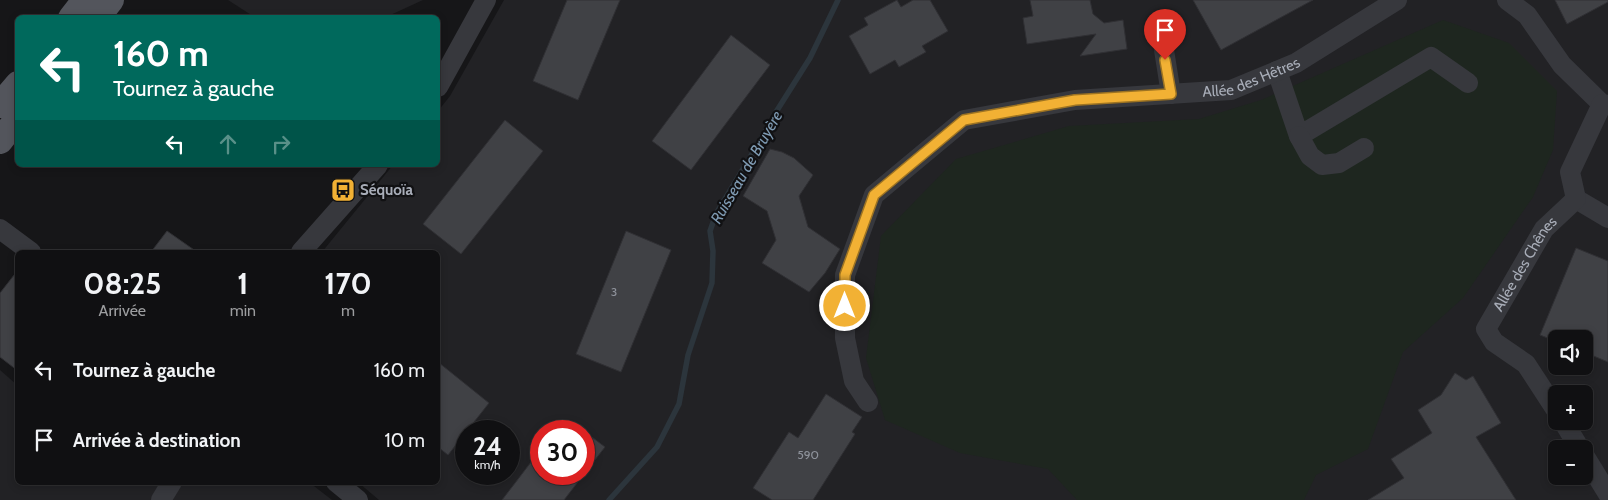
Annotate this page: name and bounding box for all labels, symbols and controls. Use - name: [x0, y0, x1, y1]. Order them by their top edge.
- pin: [1144, 9, 1186, 60]
- icon: arrive: [1151, 16, 1179, 44]
- text: 160 m: [113, 32, 209, 75]
- icon: left: [30, 35, 95, 100]
- street label: Allée des Hêtres: [1202, 54, 1303, 101]
- text: Tournez à gauche: [113, 75, 274, 102]
- water label: Ruisseau de Bruyère: [706, 107, 786, 227]
- icon: left: [161, 130, 189, 158]
- icon: ahead: [214, 130, 242, 158]
- icon: right: [267, 130, 295, 158]
- bus stop icon: Séquoïa: [330, 177, 356, 203]
- place label: Séquoïa: [360, 181, 413, 199]
- street label: Allée des Chênes: [1489, 213, 1561, 314]
- text: 08:25: [83, 265, 161, 302]
- text: 1: [237, 265, 248, 302]
- text: 170: [324, 265, 372, 302]
- position arrow: [818, 279, 870, 331]
- house number: 3: [611, 284, 617, 299]
- text: Arrivée: [99, 301, 146, 320]
- text: min: [230, 301, 256, 320]
- text: m: [341, 301, 355, 320]
- map controls: [1548, 330, 1593, 485]
- button: sound: [1548, 330, 1593, 375]
- icon: left: [30, 356, 58, 384]
- text: Tournez à gauche: [73, 359, 215, 382]
- text: 160 m: [374, 359, 425, 382]
- button: +: [1548, 385, 1593, 430]
- speed limit sign: 30: [530, 420, 595, 485]
- icon: arrive: [30, 426, 58, 454]
- text: Arrivée à destination: [73, 429, 241, 452]
- text: 10 m: [385, 429, 425, 452]
- text: 24: [473, 431, 502, 461]
- button: −: [1548, 440, 1593, 485]
- house number: 590: [797, 447, 819, 462]
- text: km/h: [474, 457, 501, 472]

